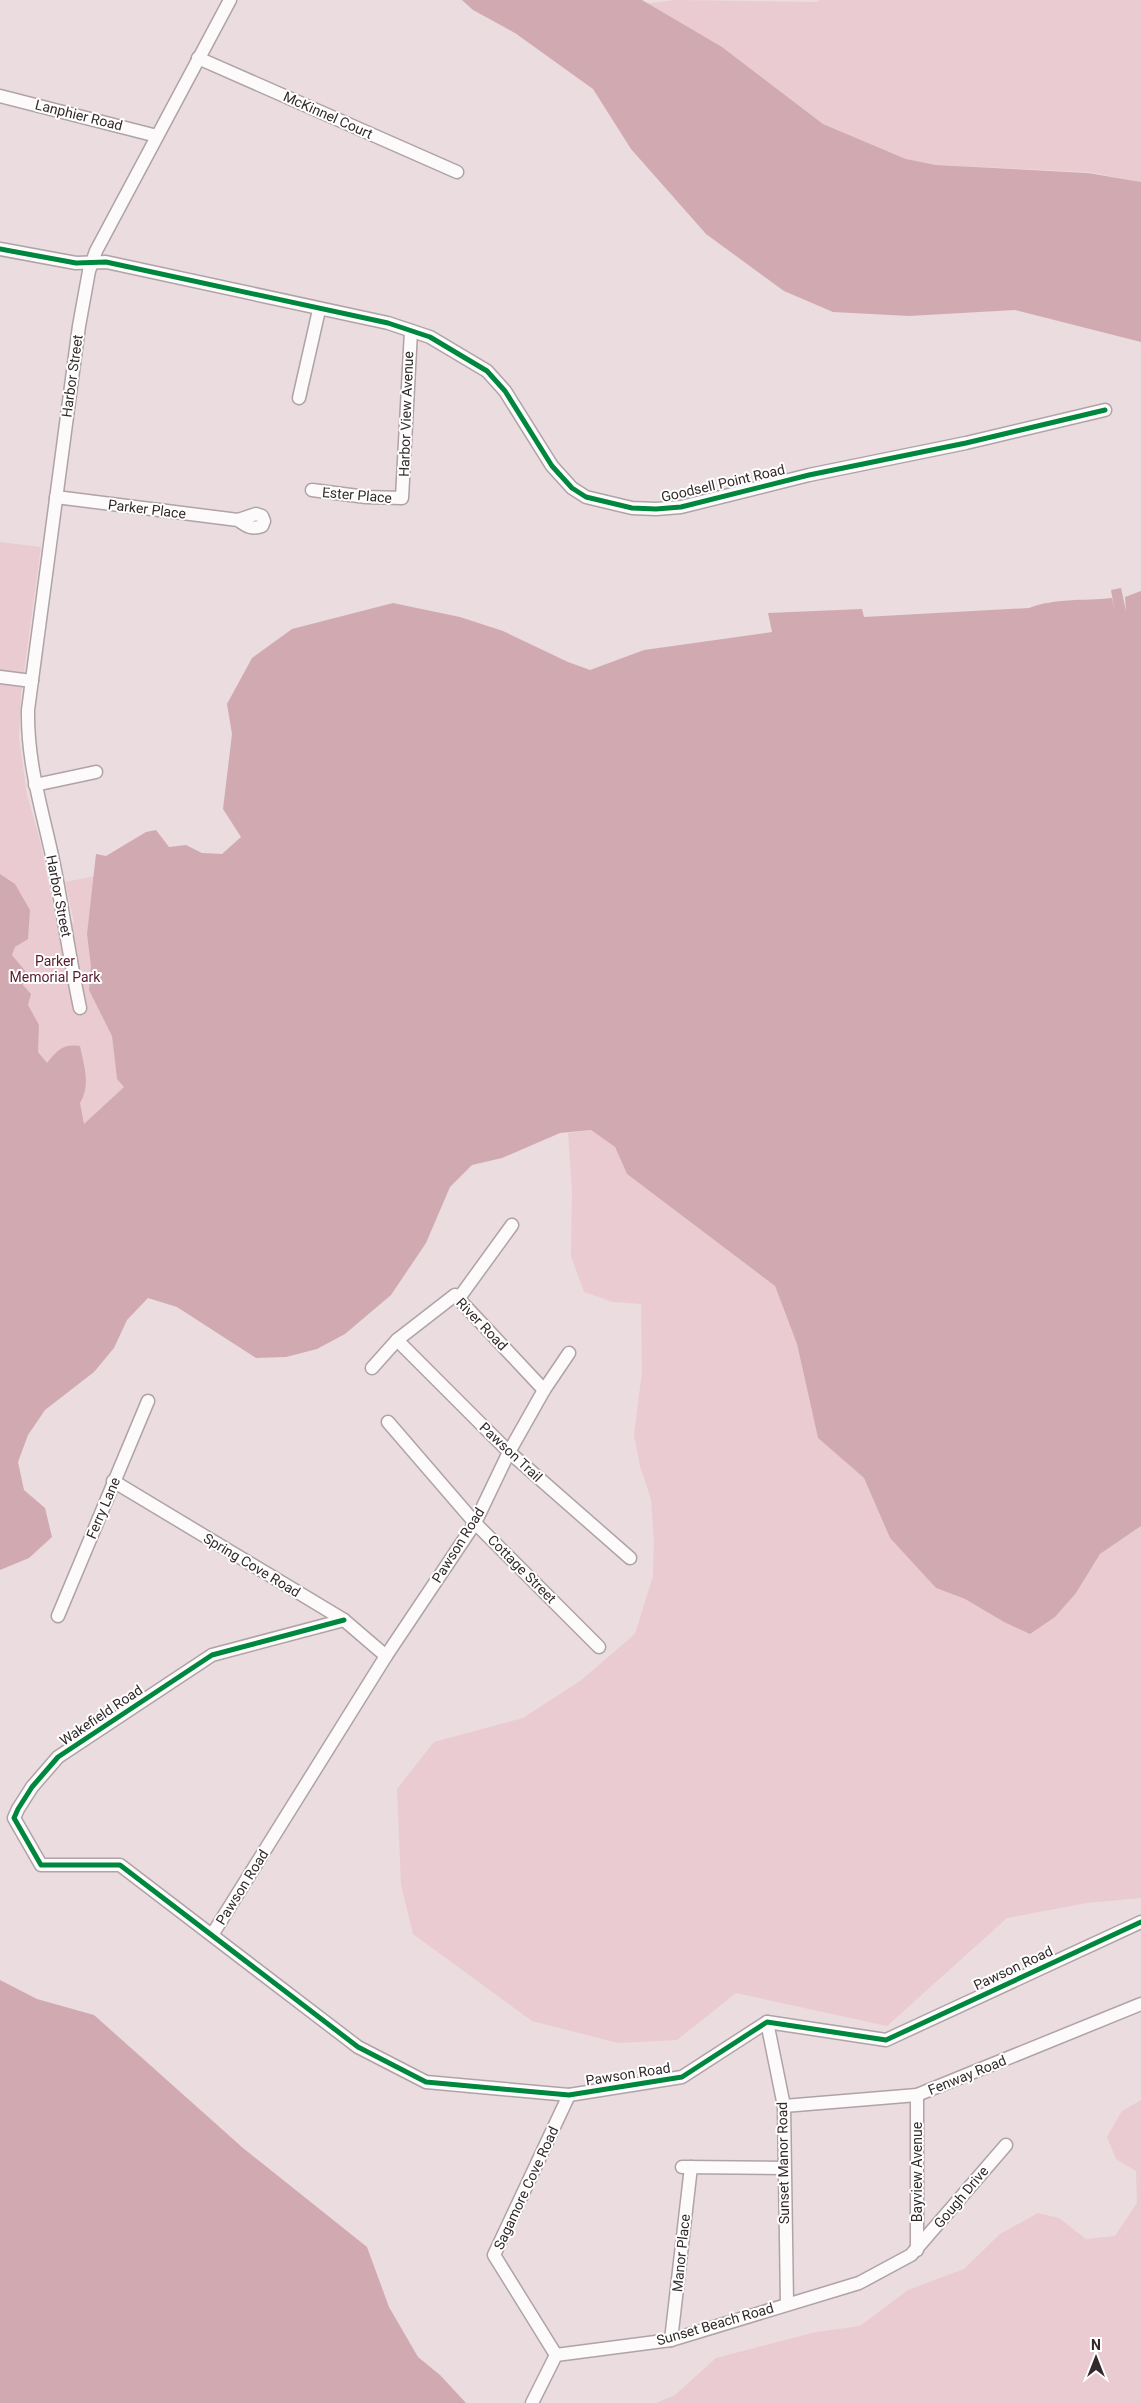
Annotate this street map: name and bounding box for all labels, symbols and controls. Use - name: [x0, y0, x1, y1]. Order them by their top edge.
- street label: McKinnel Court: [281, 88, 375, 142]
- street label: Lanphier Road: [34, 96, 124, 134]
- street label: Harbor Street: [58, 333, 86, 418]
- street label: Harbor View Avenue: [396, 351, 416, 477]
- street label: Goodsell Point Road: [660, 461, 786, 505]
- street label: Ester Place: [321, 484, 393, 506]
- street label: Parker Place: [107, 496, 187, 522]
- street label: Harbor Street: [43, 854, 75, 939]
- park label: Parker Memorial Park: [10, 953, 101, 985]
- street label: River Road: [453, 1295, 511, 1353]
- street label: Pawson Trail: [476, 1419, 546, 1485]
- street label: Ferry Lane: [83, 1475, 123, 1541]
- street label: Pawson Road: [429, 1505, 487, 1585]
- street label: Spring Cove Road: [201, 1530, 303, 1600]
- street label: Cottage Street: [485, 1532, 560, 1607]
- street label: Wakefield Road: [57, 1681, 145, 1749]
- street label: Pawson Road: [213, 1847, 271, 1927]
- street label: Pawson Road: [971, 1943, 1055, 1993]
- street label: Fenway Road: [926, 2052, 1008, 2098]
- street label: Pawson Road: [585, 2059, 671, 2089]
- street label: Sunset Manor Road: [774, 2102, 792, 2224]
- street label: Bayview Avenue: [909, 2122, 925, 2222]
- street label: Sagamore Cove Road: [490, 2124, 562, 2252]
- street label: Gough Drive: [931, 2163, 991, 2231]
- street label: Manor Place: [669, 2213, 693, 2293]
- street label: Sunset Beach Road: [655, 2300, 775, 2348]
- north arrow: [1071, 2333, 1121, 2383]
- text: N: [1091, 2337, 1101, 2353]

